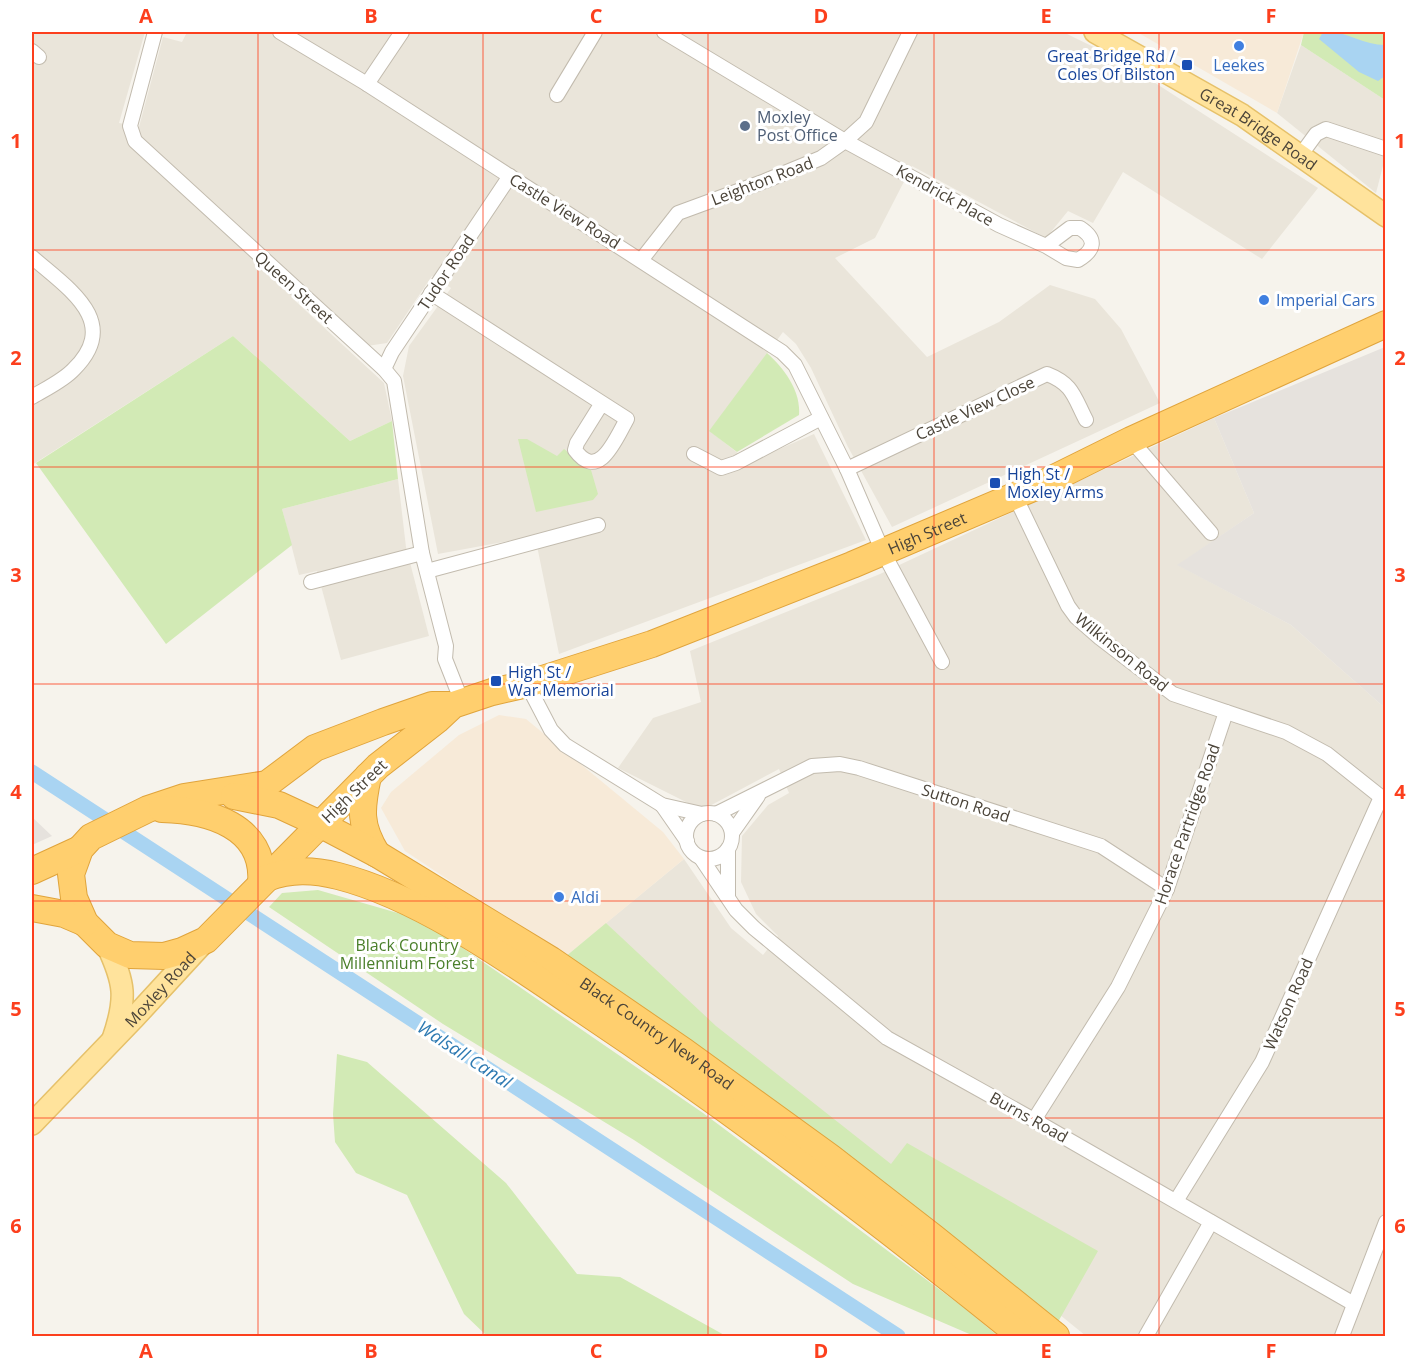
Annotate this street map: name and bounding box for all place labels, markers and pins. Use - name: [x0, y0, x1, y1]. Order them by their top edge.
- marker: Leekes: [1232, 39, 1246, 53]
- place label: Great Bridge Rd / Coles Of Bilston: [1047, 45, 1175, 85]
- place label: Leekes: [1213, 54, 1265, 76]
- marker: Great Bridge Rd / Coles Of Bilston: [1180, 58, 1194, 72]
- place label: Moxley Post Office: [757, 106, 838, 146]
- marker: Moxley Post Office: [738, 119, 752, 133]
- place label: Imperial Cars: [1276, 289, 1375, 311]
- marker: Imperial Cars: [1257, 293, 1271, 307]
- place label: High St / Moxley Arms: [1007, 463, 1104, 503]
- marker: High St / Moxley Arms: [988, 476, 1002, 490]
- place label: High St / War Memorial: [508, 661, 614, 701]
- marker: High St / War Memorial: [489, 674, 503, 688]
- place label: Aldi: [571, 886, 599, 908]
- marker: Aldi: [552, 890, 566, 904]

